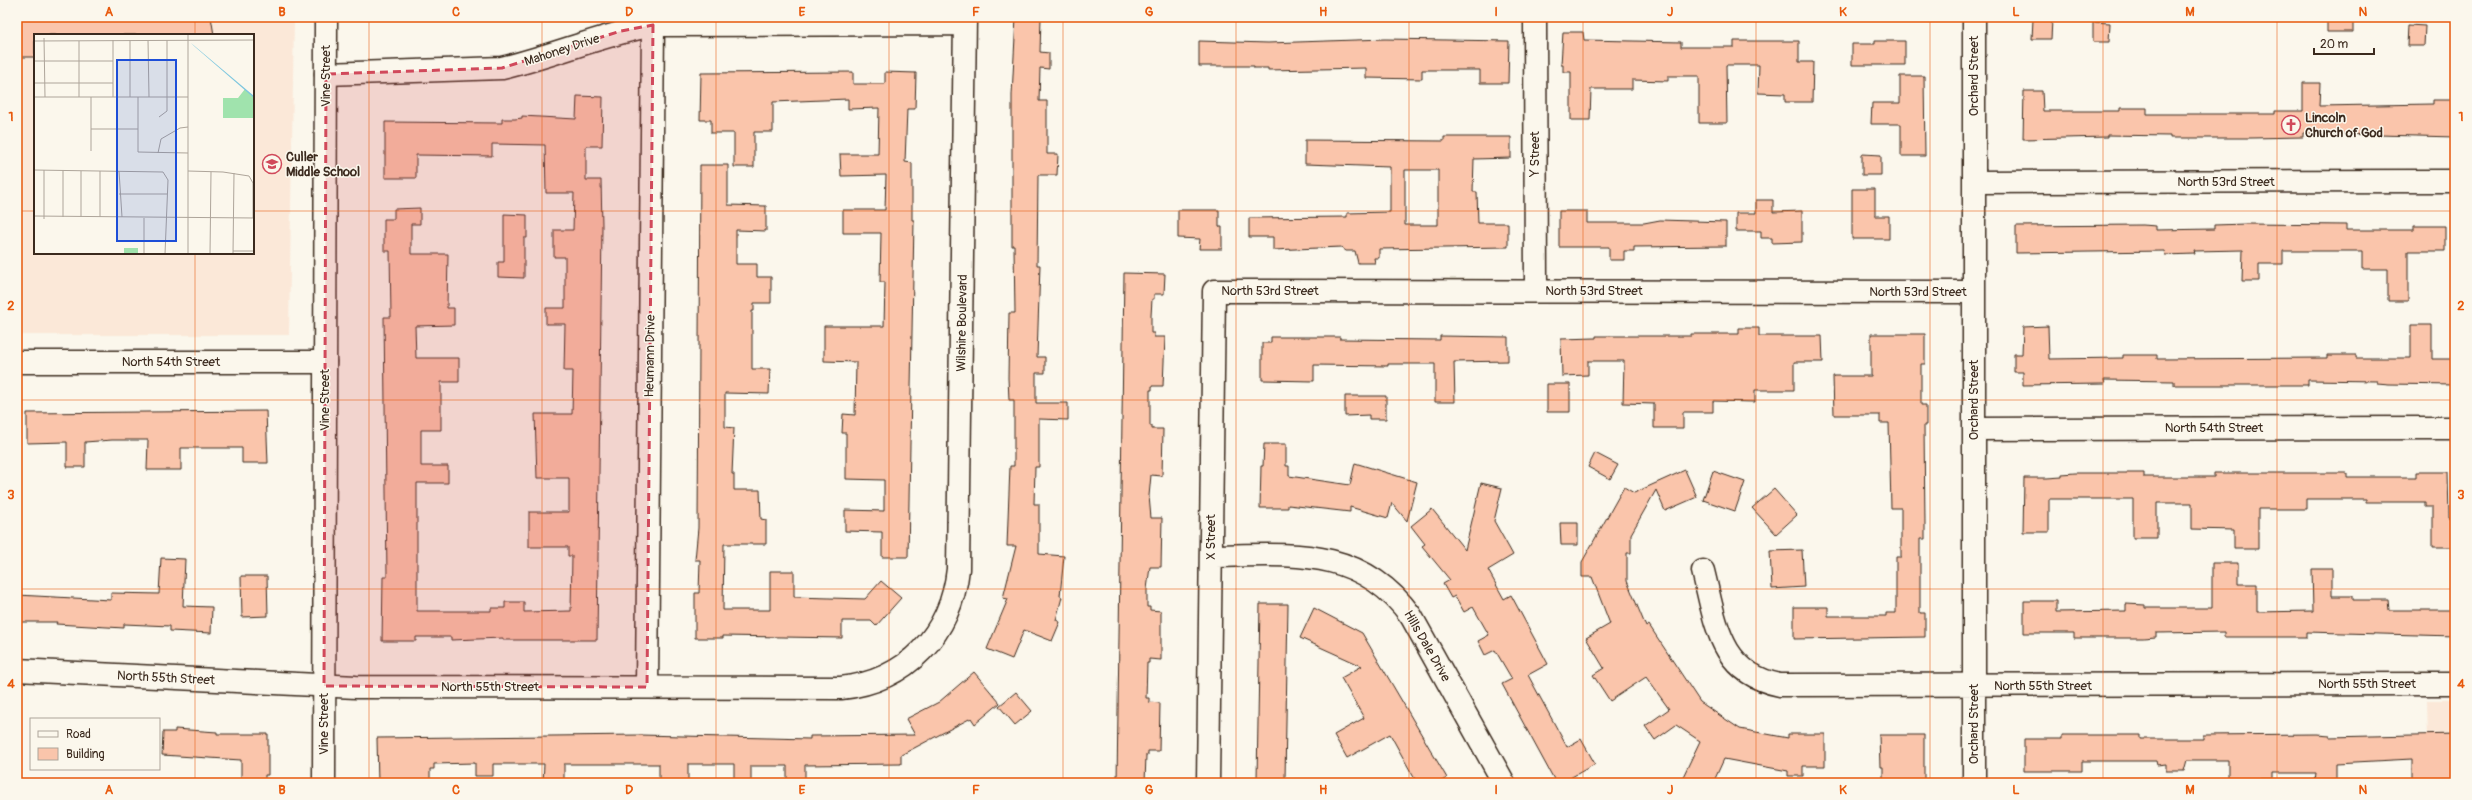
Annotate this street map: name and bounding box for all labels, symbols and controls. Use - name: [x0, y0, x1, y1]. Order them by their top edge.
- text: A: [105, 4, 114, 20]
- text: B: [278, 4, 286, 20]
- text: C: [452, 4, 460, 20]
- text: D: [625, 4, 633, 20]
- text: E: [799, 4, 806, 20]
- text: F: [972, 4, 980, 20]
- text: G: [1145, 4, 1154, 20]
- text: H: [1319, 4, 1327, 20]
- text: I: [1494, 4, 1498, 20]
- text: J: [1667, 4, 1673, 20]
- text: K: [1839, 4, 1847, 20]
- text: L: [2012, 4, 2020, 20]
- text: M: [2185, 4, 2195, 20]
- text: N: [2359, 4, 2368, 20]
- street label: Mahoney Drive: [522, 30, 602, 70]
- scale bar: [2314, 30, 2374, 56]
- inset map: [34, 34, 254, 254]
- street label: Orchard Street: [1966, 35, 1982, 116]
- text: 20 m: [2320, 37, 2349, 52]
- street label: Vine Street: [318, 44, 334, 107]
- text: 1: [8, 109, 14, 125]
- text: 1: [2458, 109, 2464, 125]
- place label: Lincoln Church of God: [2305, 110, 2383, 141]
- church icon: Lincoln Church of God: [2280, 114, 2302, 136]
- street label: Y Street: [1527, 130, 1543, 178]
- place label: Culler Middle School: [286, 149, 360, 180]
- school or university icon: Culler Middle School: [261, 153, 283, 175]
- street label: North 53rd Street: [2177, 174, 2276, 190]
- street label: Wilshire Boulevard: [953, 274, 971, 372]
- street label: North 53rd Street: [1221, 283, 1320, 299]
- street label: North 53rd Street: [1545, 283, 1644, 299]
- street label: North 53rd Street: [1869, 284, 1968, 300]
- text: 2: [7, 298, 15, 314]
- text: 2: [2457, 298, 2465, 314]
- street label: Heumann Drive: [641, 314, 659, 398]
- street label: North 54th Street: [122, 354, 221, 370]
- street label: Orchard Street: [1966, 359, 1982, 440]
- street label: Vine Street: [317, 368, 333, 431]
- street label: North 54th Street: [2165, 420, 2264, 436]
- text: 3: [7, 487, 15, 503]
- text: 3: [2457, 487, 2465, 503]
- street label: X Street: [1203, 514, 1219, 560]
- street label: Hills Dale Drive: [1400, 608, 1454, 685]
- street label: North 55th Street: [117, 667, 216, 689]
- text: 4: [7, 676, 15, 692]
- street label: North 55th Street: [2318, 676, 2417, 692]
- text: 4: [2457, 676, 2465, 692]
- street label: North 55th Street: [1994, 678, 2093, 694]
- street label: North 55th Street: [441, 679, 540, 695]
- street label: Orchard Street: [1966, 683, 1982, 764]
- street label: Vine Street: [316, 692, 332, 755]
- legend: [30, 718, 160, 770]
- text: Road: [66, 727, 91, 742]
- text: Building: [66, 747, 105, 762]
- text: A: [105, 782, 114, 798]
- text: B: [278, 782, 286, 798]
- text: C: [452, 782, 460, 798]
- text: D: [625, 782, 633, 798]
- text: E: [799, 782, 806, 798]
- text: F: [972, 782, 980, 798]
- text: G: [1145, 782, 1154, 798]
- text: H: [1319, 782, 1327, 798]
- text: I: [1494, 782, 1498, 798]
- text: J: [1667, 782, 1673, 798]
- text: K: [1839, 782, 1847, 798]
- text: L: [2012, 782, 2020, 798]
- text: M: [2185, 782, 2195, 798]
- text: N: [2359, 782, 2368, 798]

